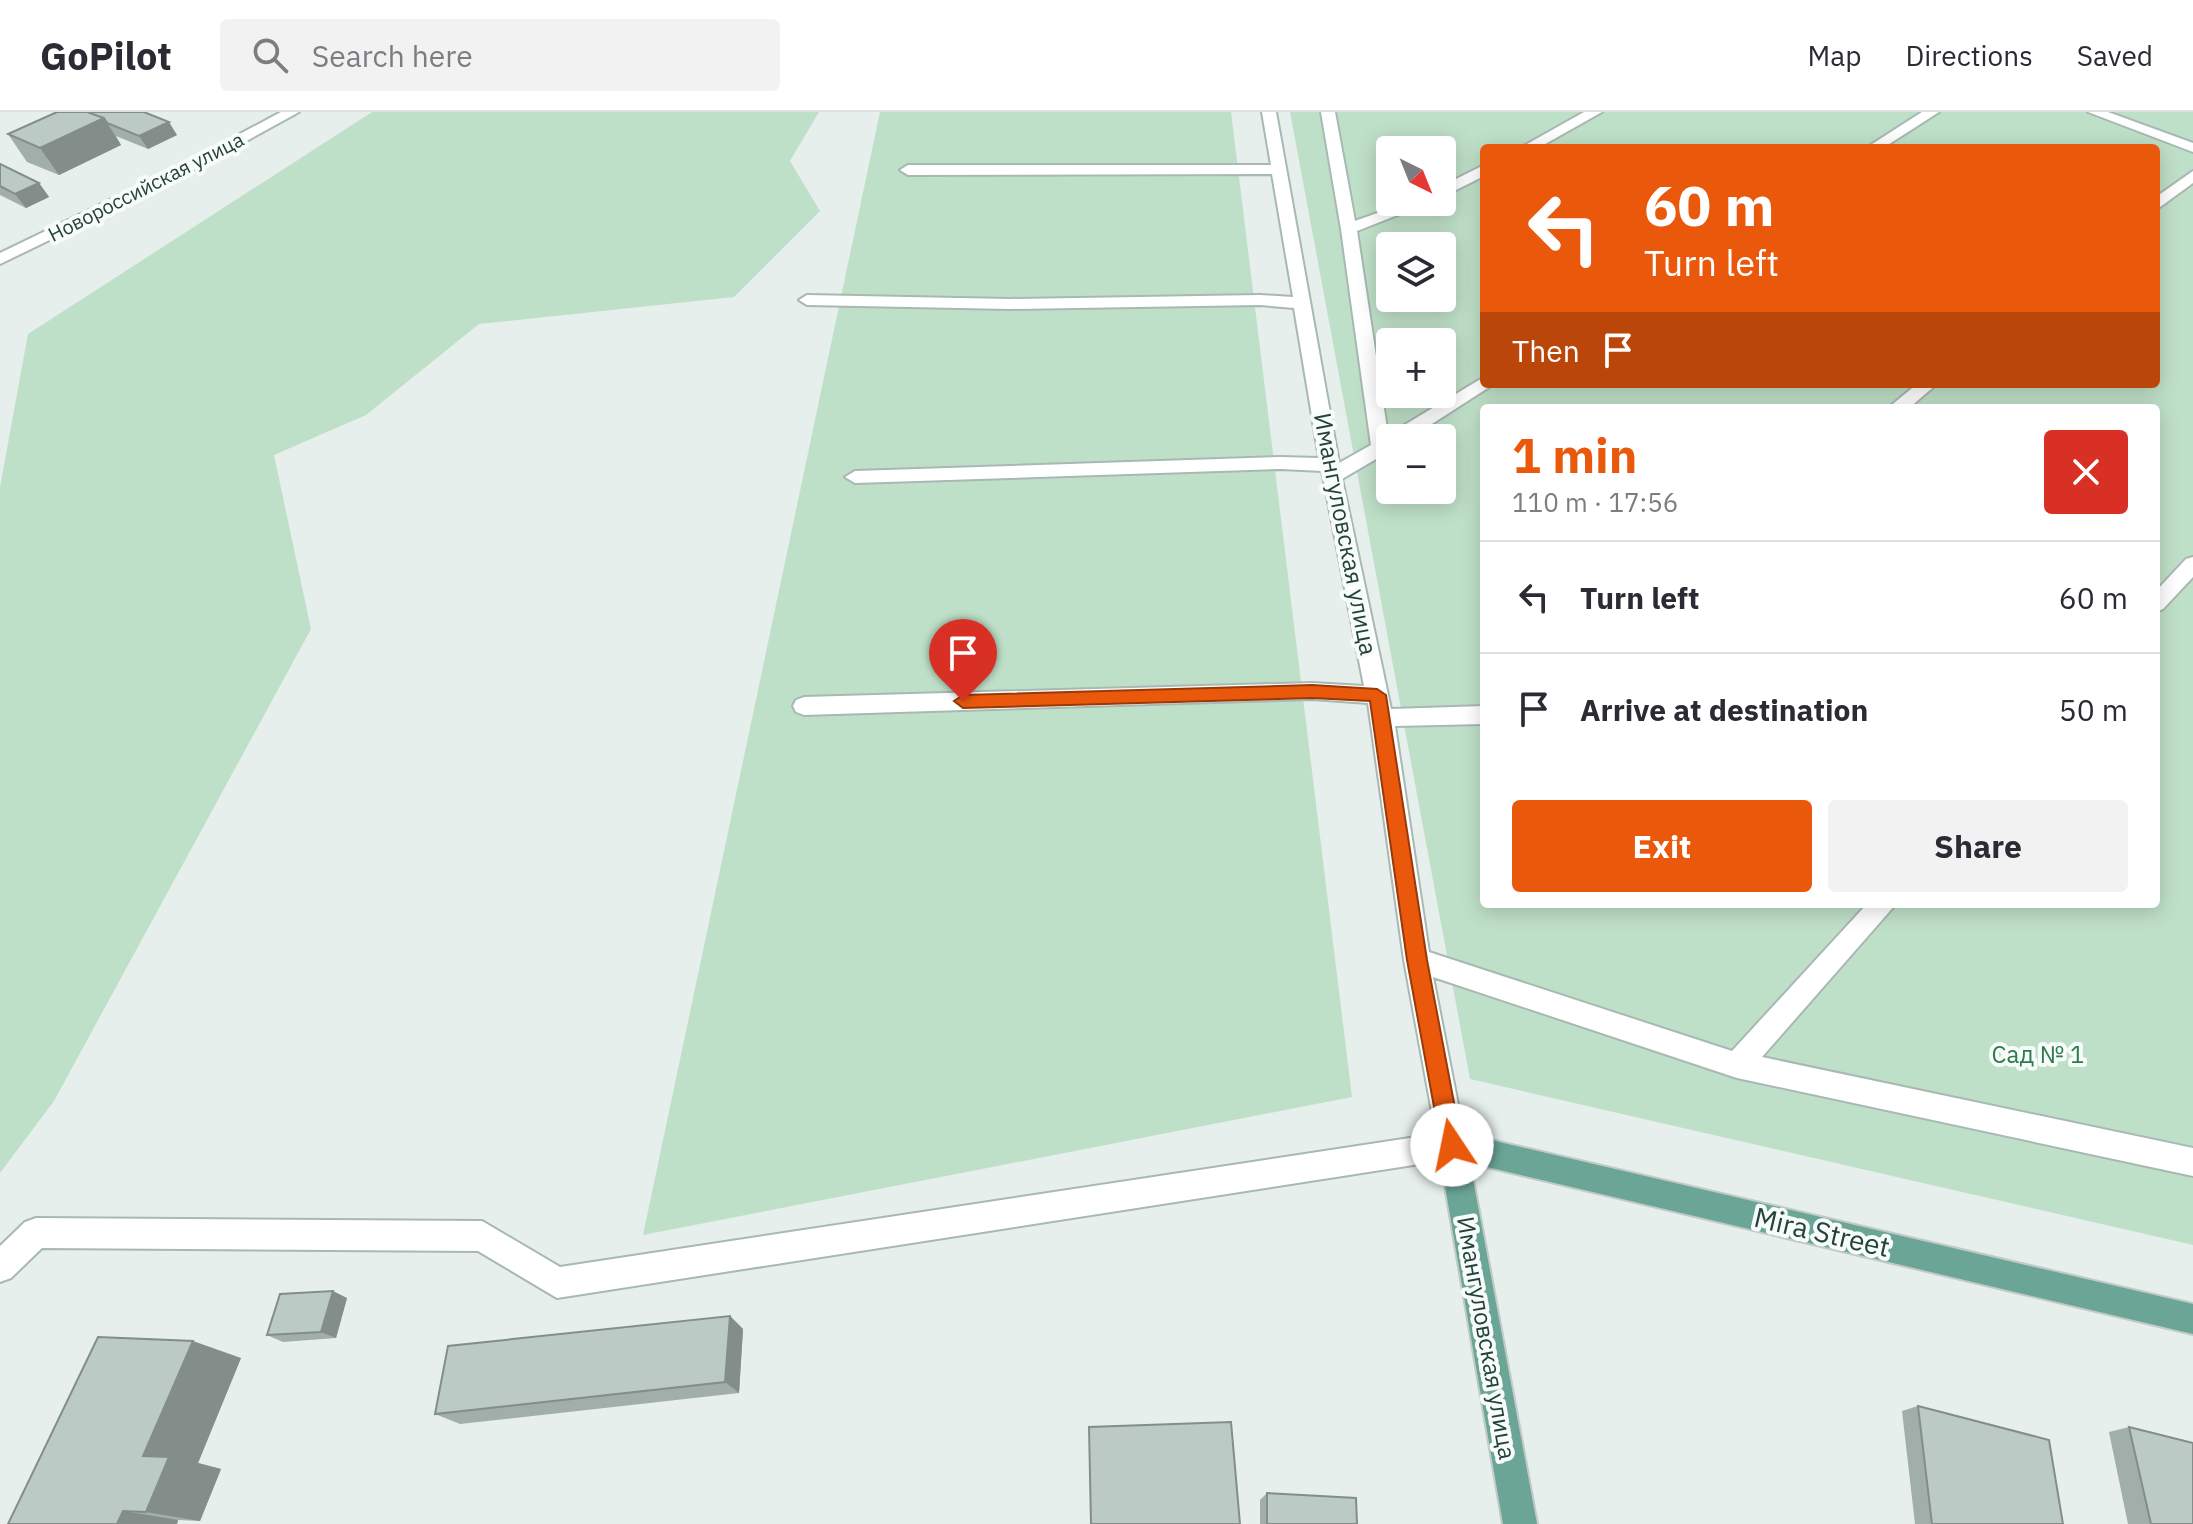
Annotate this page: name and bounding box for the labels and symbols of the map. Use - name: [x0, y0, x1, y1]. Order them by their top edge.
- street label: Новороссийская улица: [43, 125, 249, 248]
- north arrow: [1376, 136, 1456, 216]
- street label: Имангуловская улица: [1307, 410, 1385, 658]
- pin: [929, 619, 997, 701]
- park label: Сад № 1: [1992, 1038, 2084, 1070]
- position arrow: [1410, 1103, 1494, 1187]
- street label: Mira Street: [1751, 1198, 1894, 1265]
- street label: Имангуловская улица: [1450, 1214, 1524, 1462]

